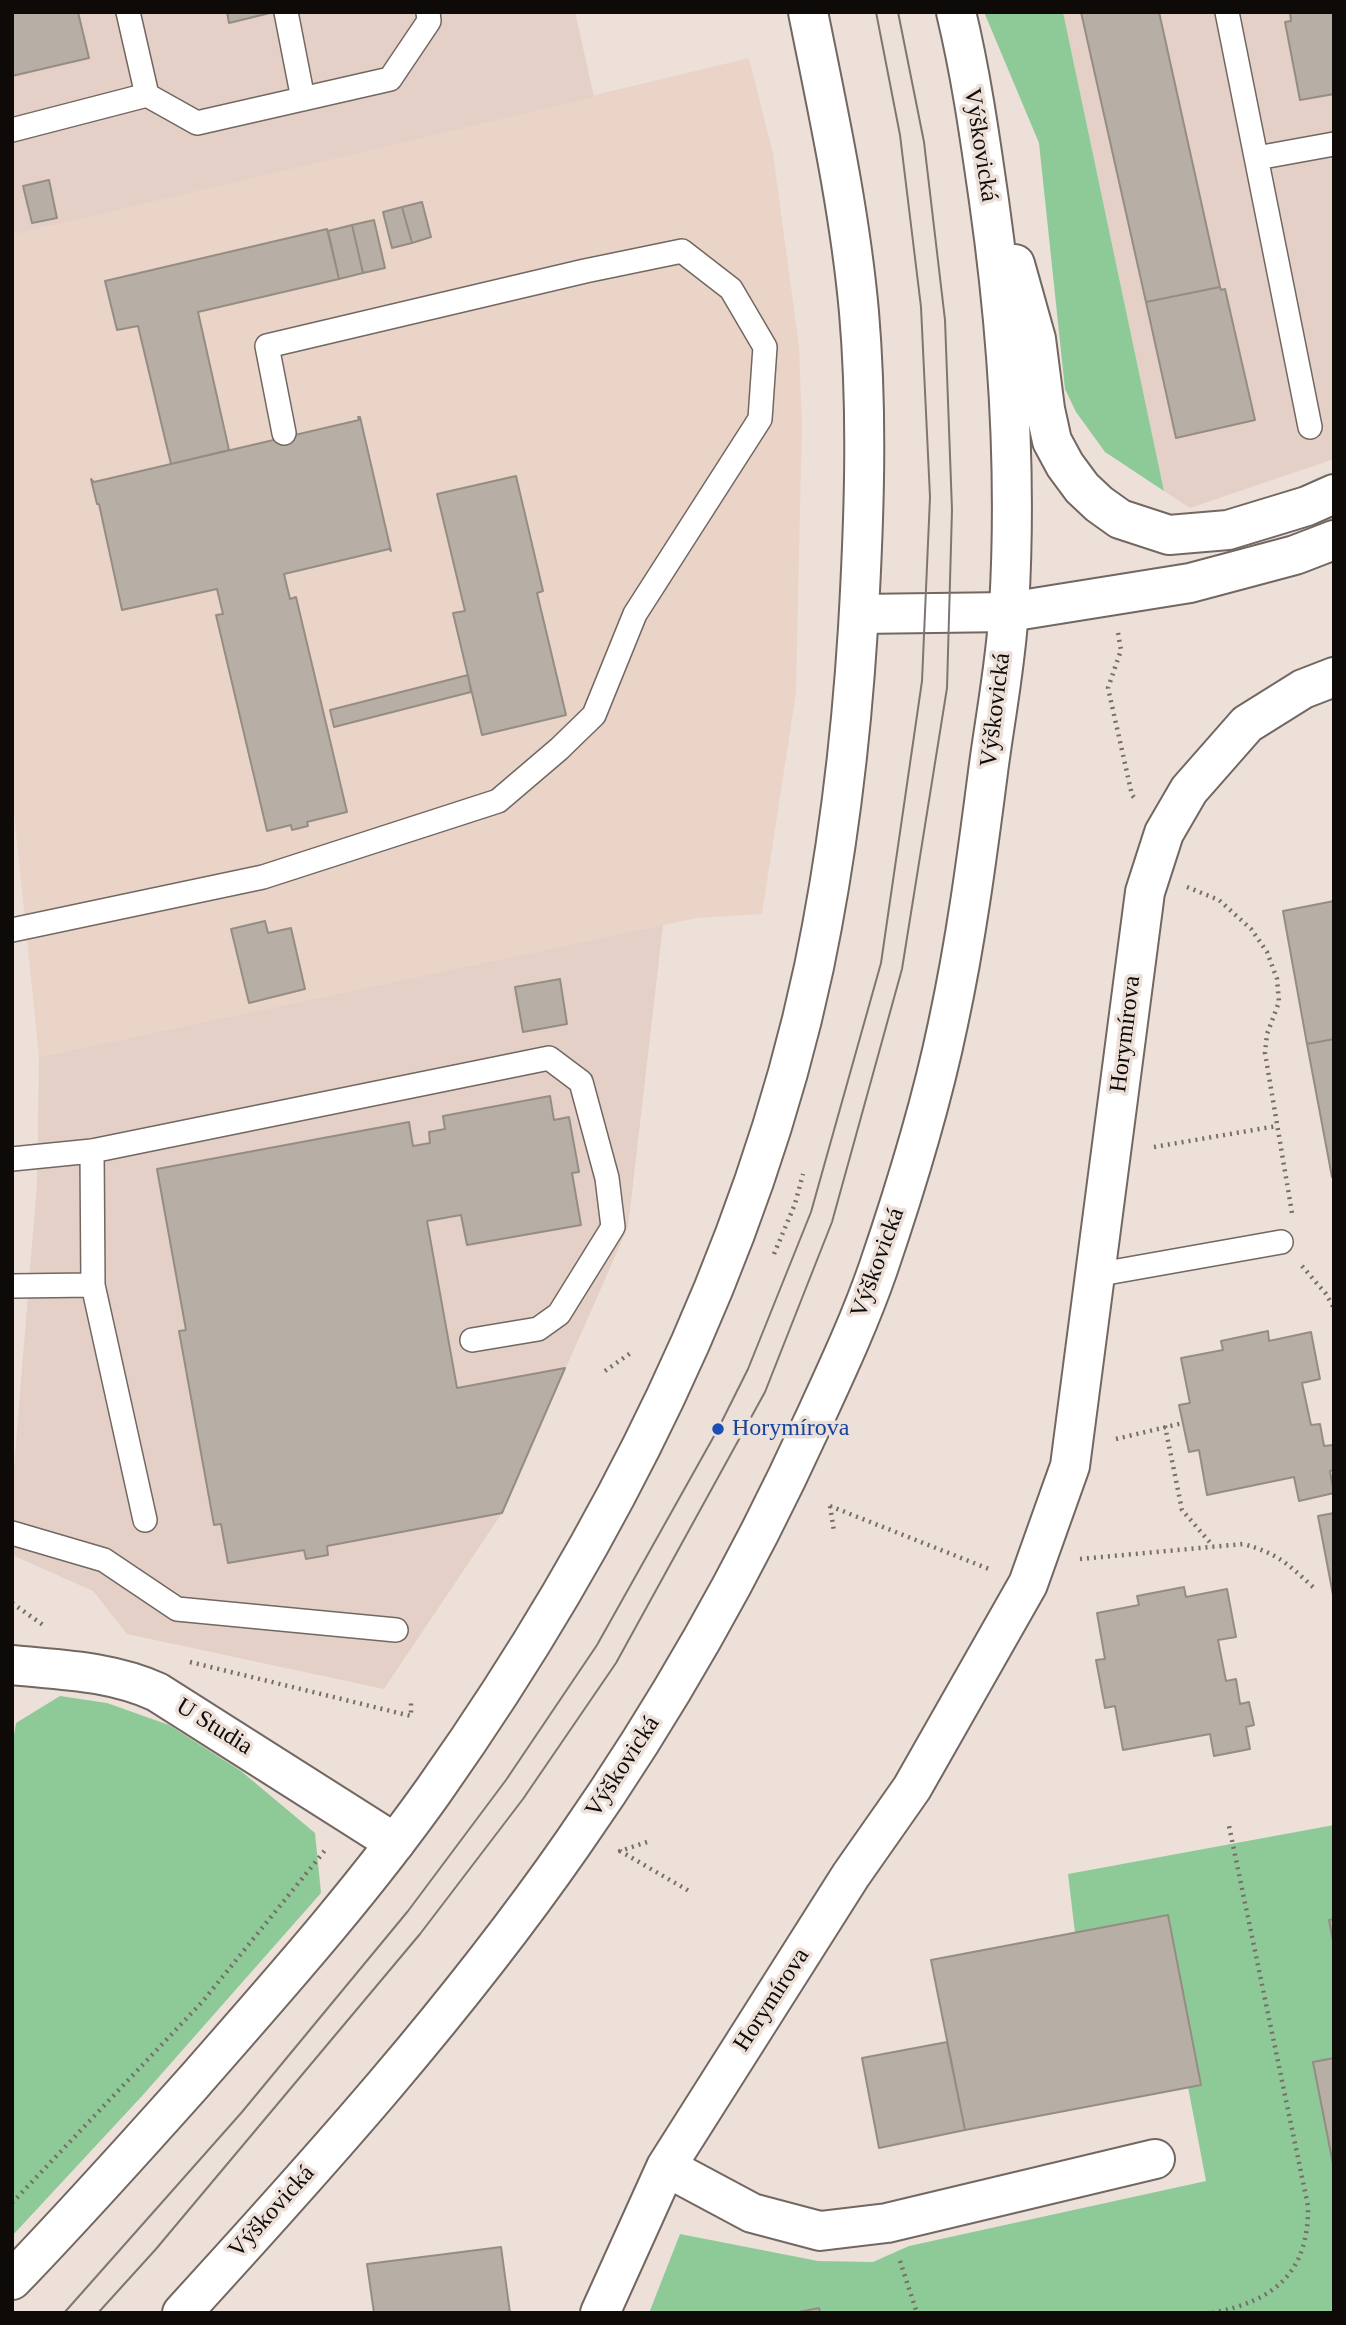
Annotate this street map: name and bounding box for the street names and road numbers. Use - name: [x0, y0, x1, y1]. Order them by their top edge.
- street label: Výškovická: [957, 86, 1003, 204]
- street label: Výškovická: [975, 651, 1017, 769]
- street label: Horymírova: [1105, 974, 1147, 1094]
- street label: Výškovická: [845, 1204, 911, 1322]
- street label: U Studia: [170, 1692, 258, 1762]
- street label: Výškovická: [580, 1711, 666, 1823]
- street label: Horymírova: [728, 1943, 816, 2057]
- street label: Výškovická: [223, 2160, 321, 2264]

